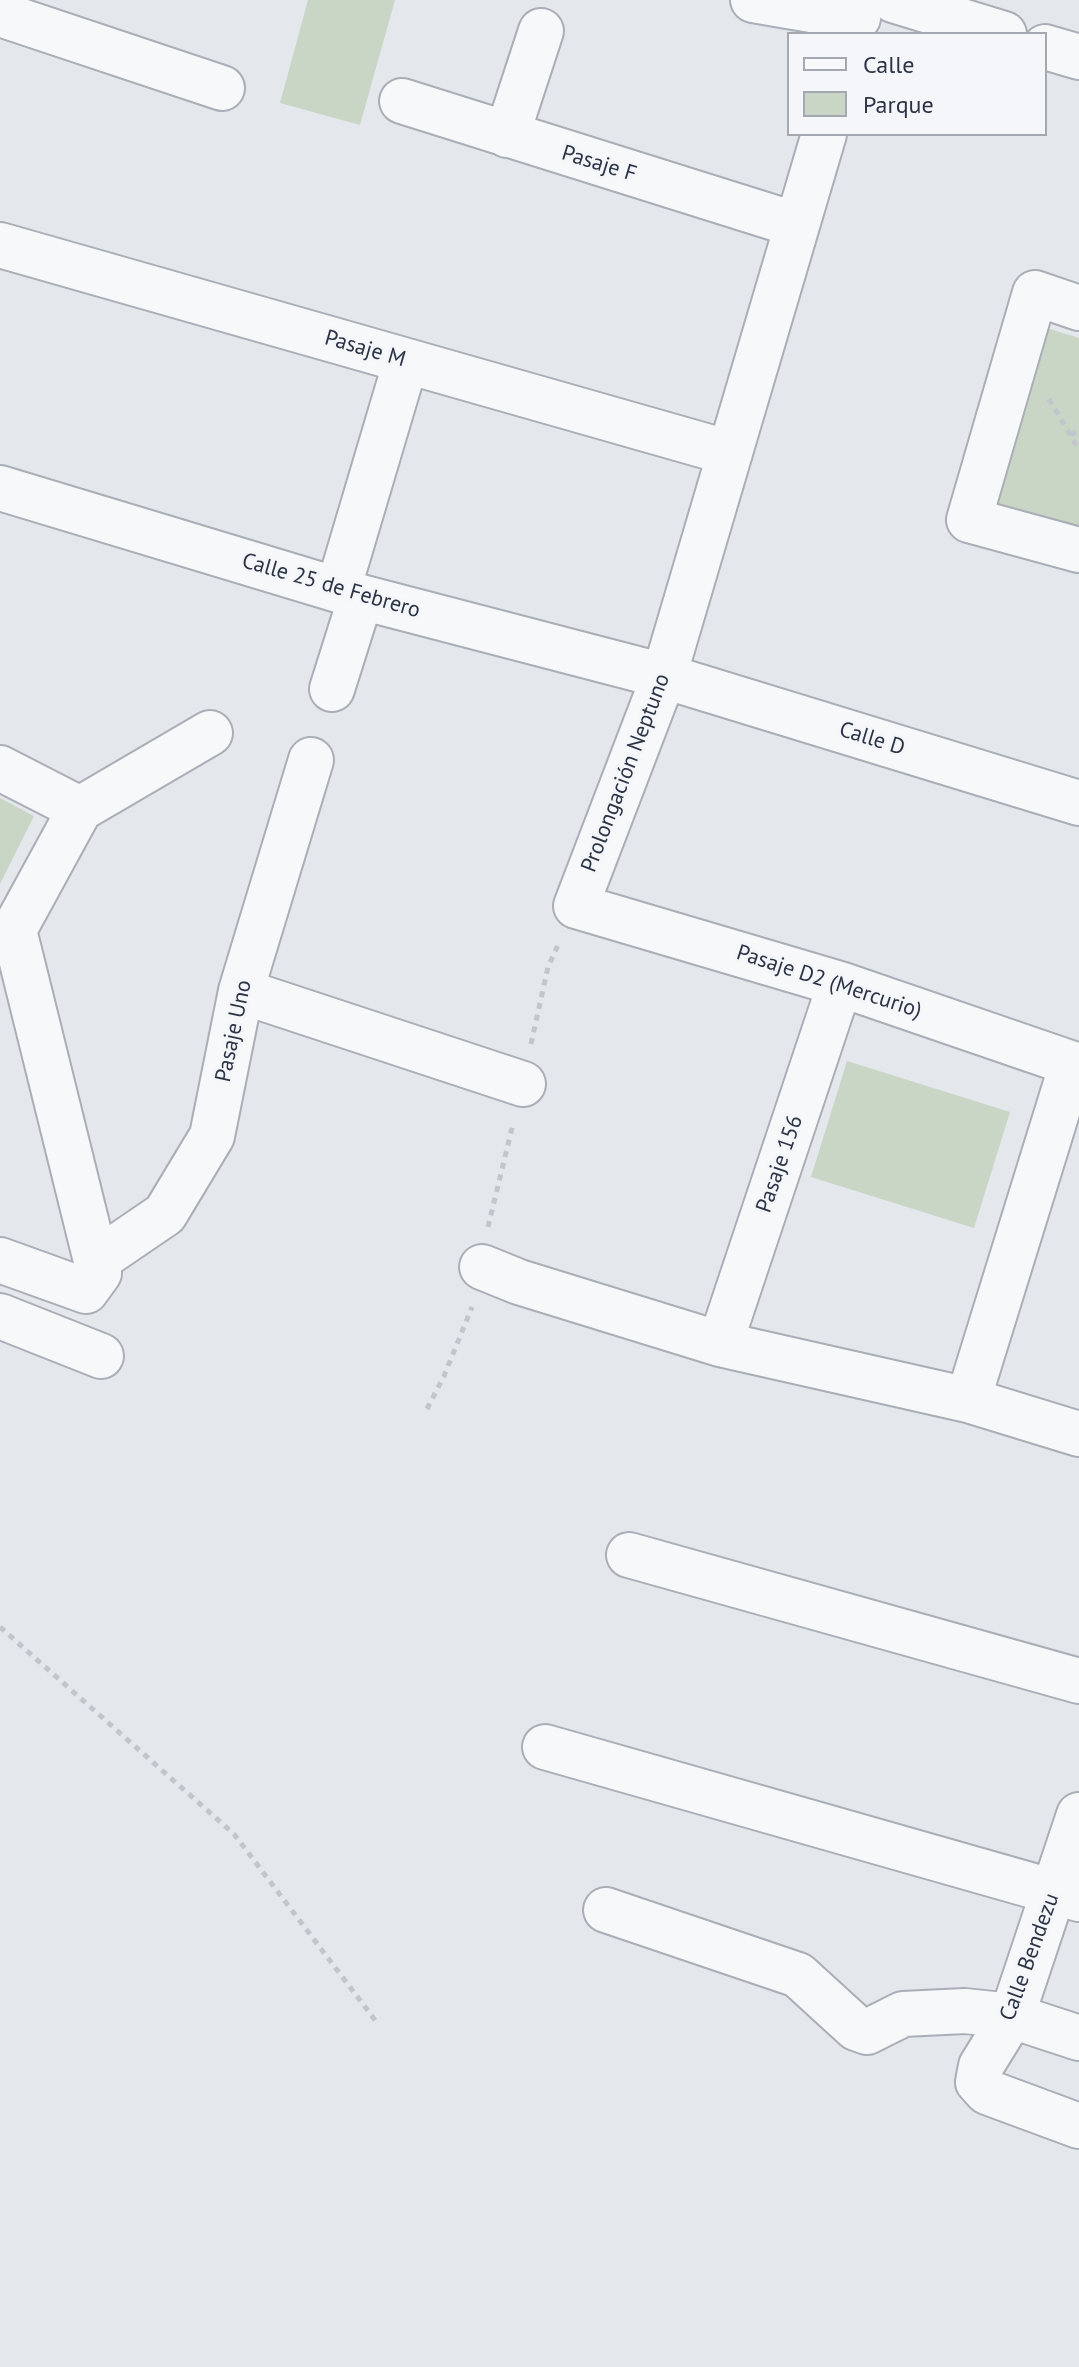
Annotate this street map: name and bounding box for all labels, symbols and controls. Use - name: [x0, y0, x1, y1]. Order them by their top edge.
- legend: [787, 32, 1047, 136]
- text: Calle: [863, 49, 914, 80]
- text: Parque: [863, 89, 934, 120]
- street label: Pasaje F: [558, 140, 640, 188]
- street label: Pasaje M: [321, 325, 409, 373]
- street label: Calle 25 de Febrero: [239, 548, 423, 624]
- street label: Prolongación Neptuno: [576, 670, 676, 876]
- street label: Calle D: [836, 717, 908, 761]
- street label: Pasaje D2 (Mercurio): [733, 940, 925, 1024]
- street label: Pasaje Uno: [210, 978, 258, 1084]
- street label: Pasaje 156: [751, 1112, 809, 1216]
- street label: Calle Bendezu: [995, 1890, 1065, 2024]

